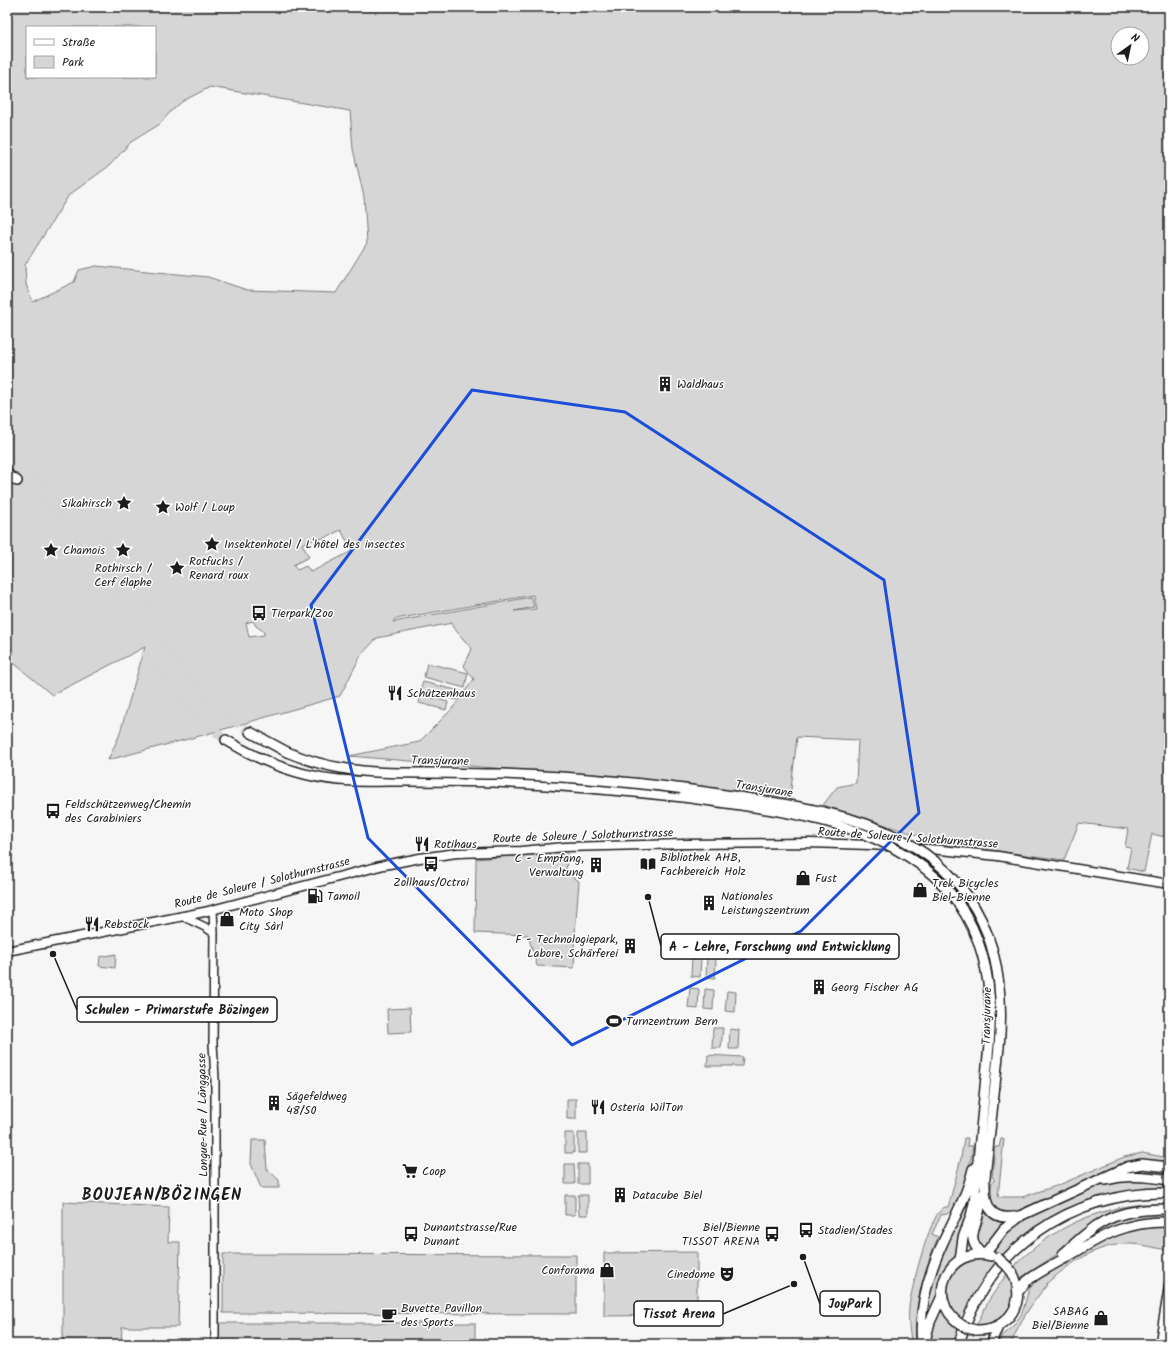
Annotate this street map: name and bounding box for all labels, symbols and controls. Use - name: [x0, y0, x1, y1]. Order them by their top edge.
- legend: [26, 26, 156, 78]
- north arrow: [1110, 26, 1150, 66]
- text: N: [1127, 29, 1143, 48]
- text: Straße: [62, 33, 96, 52]
- text: Park: [62, 53, 84, 72]
- building icon: Waldhaus: [656, 375, 674, 393]
- place label: Waldhaus: [677, 375, 724, 394]
- place label: Sikahirsch: [61, 494, 112, 513]
- place icon: Sikahirsch: [115, 494, 133, 512]
- place icon: Wolf / Loup: [154, 498, 172, 516]
- place label: Wolf / Loup: [175, 498, 235, 517]
- place icon: Insektenhotel / L'hôtel des insectes: [203, 535, 221, 553]
- place label: Insektenhotel / L'hôtel des insectes: [224, 535, 405, 554]
- place icon: Chamois: [42, 541, 60, 559]
- place label: Chamois: [63, 541, 105, 560]
- place icon: Rothirsch / Cerf élaphe: [114, 541, 132, 559]
- place label: Rotfuchs / Renard roux: [189, 552, 249, 585]
- place label: Rothirsch / Cerf élaphe: [94, 559, 152, 592]
- place icon: Rotfuchs / Renard roux: [168, 559, 186, 577]
- bus stop icon: Tierpark/Zoo: [250, 604, 268, 622]
- place label: Tierpark/Zoo: [271, 604, 333, 623]
- restaurant icon: Schützenhaus: [386, 684, 404, 702]
- place label: Schützenhaus: [407, 684, 476, 703]
- street label: Transjurane: [411, 751, 470, 771]
- street label: Transjurane: [734, 775, 795, 803]
- place label: Feldschützenweg/Chemin des Carabiniers: [65, 795, 191, 828]
- bus stop icon: Feldschützenweg/Chemin des Carabiniers: [44, 802, 62, 820]
- street label: Route de Soleure / Solothurnstrasse: [817, 822, 999, 854]
- street label: Route de Soleure / Solothurnstrasse: [492, 823, 674, 849]
- restaurant icon: Rotihaus: [413, 835, 431, 853]
- place label: Rotihaus: [434, 835, 477, 854]
- place label: Bibliothek AHB, Fachbereich Holz: [660, 848, 746, 881]
- place label: C - Empfang, Verwaltung: [514, 849, 584, 882]
- street label: Route de Soleure / Solothurnstrasse: [172, 852, 353, 914]
- bus stop icon: Zollhaus/Octroi: [422, 855, 440, 873]
- library icon: Bibliothek AHB, Fachbereich Holz: [639, 855, 657, 873]
- building icon: C - Empfang, Verwaltung: [587, 856, 605, 874]
- shop icon: Fust: [794, 869, 812, 887]
- place label: Fust: [815, 869, 837, 888]
- place label: Zollhaus/Octroi: [393, 873, 470, 892]
- place label: Trek Bicycles Biel-Bienne: [932, 874, 999, 907]
- shop icon: Trek Bicycles Biel-Bienne: [911, 881, 929, 899]
- fuel station icon: Tamoil: [306, 887, 324, 905]
- place label: Tamoil: [327, 887, 360, 906]
- place label: Nationales Leistungszentrum: [721, 887, 810, 920]
- building icon: Nationales Leistungszentrum: [700, 894, 718, 912]
- place label: Moto Shop City Sàrl: [239, 903, 293, 936]
- shop icon: Moto Shop City Sàrl: [218, 910, 236, 928]
- restaurant icon: Rebstock: [83, 915, 101, 933]
- place label: Rebstock: [104, 915, 149, 934]
- place label: F - Technologiepark, Labore, Schärferei: [515, 930, 619, 963]
- callout: A - Lehre, Forschung und Entwicklung: [661, 934, 899, 959]
- building icon: F - Technologiepark, Labore, Schärferei: [621, 937, 639, 955]
- text: A - Lehre, Forschung und Entwicklung: [669, 937, 891, 958]
- building icon: Georg Fischer AG: [810, 978, 828, 996]
- place label: Georg Fischer AG: [831, 978, 918, 997]
- street label: Transjurane: [977, 986, 997, 1045]
- callout: Schulen - Primarstufe Bözingen: [77, 997, 277, 1022]
- text: Schulen - Primarstufe Bözingen: [85, 1000, 269, 1021]
- sports icon: Turnzentrum Bern: [605, 1012, 623, 1030]
- place label: Turnzentrum Bern: [626, 1012, 718, 1031]
- street label: Longue-Rue / Länggasse: [192, 1052, 214, 1177]
- place label: Sägefeldweg 48/50: [286, 1087, 347, 1120]
- building icon: Sägefeldweg 48/50: [265, 1094, 283, 1112]
- restaurant icon: Osteria WilTon: [589, 1098, 607, 1116]
- place label: Osteria WilTon: [610, 1098, 683, 1117]
- supermarket icon: Coop: [401, 1162, 419, 1180]
- place label: Coop: [422, 1162, 446, 1181]
- district label: BOUJEAN/BÖZINGEN: [82, 1183, 242, 1208]
- building icon: Datacube Biel: [611, 1186, 629, 1204]
- place label: Datacube Biel: [632, 1186, 702, 1205]
- place label: Dunantstrasse/Rue Dunant: [423, 1218, 518, 1251]
- place label: Biel/Bienne TISSOT ARENA: [682, 1218, 761, 1251]
- bus stop icon: Stadien/Stades: [797, 1221, 815, 1239]
- place label: Stadien/Stades: [818, 1221, 893, 1240]
- bus stop icon: Dunantstrasse/Rue Dunant: [402, 1225, 420, 1243]
- bus stop icon: Biel/Bienne TISSOT ARENA: [763, 1225, 781, 1243]
- place label: Conforama: [541, 1261, 595, 1280]
- shop icon: Conforama: [598, 1261, 616, 1279]
- place label: Cinedome: [667, 1265, 716, 1284]
- theatre icon: Cinedome: [718, 1265, 736, 1283]
- callout: JoyPark: [820, 1291, 880, 1316]
- text: JoyPark: [828, 1294, 873, 1315]
- place label: Buvette Pavillon des Sports: [401, 1299, 482, 1332]
- callout: Tissot Arena: [634, 1301, 723, 1326]
- place label: SABAG Biel/Bienne: [1032, 1302, 1090, 1335]
- text: Tissot Arena: [643, 1304, 716, 1325]
- cafe icon: Buvette Pavillon des Sports: [380, 1306, 398, 1324]
- shop icon: SABAG Biel/Bienne: [1092, 1309, 1110, 1327]

